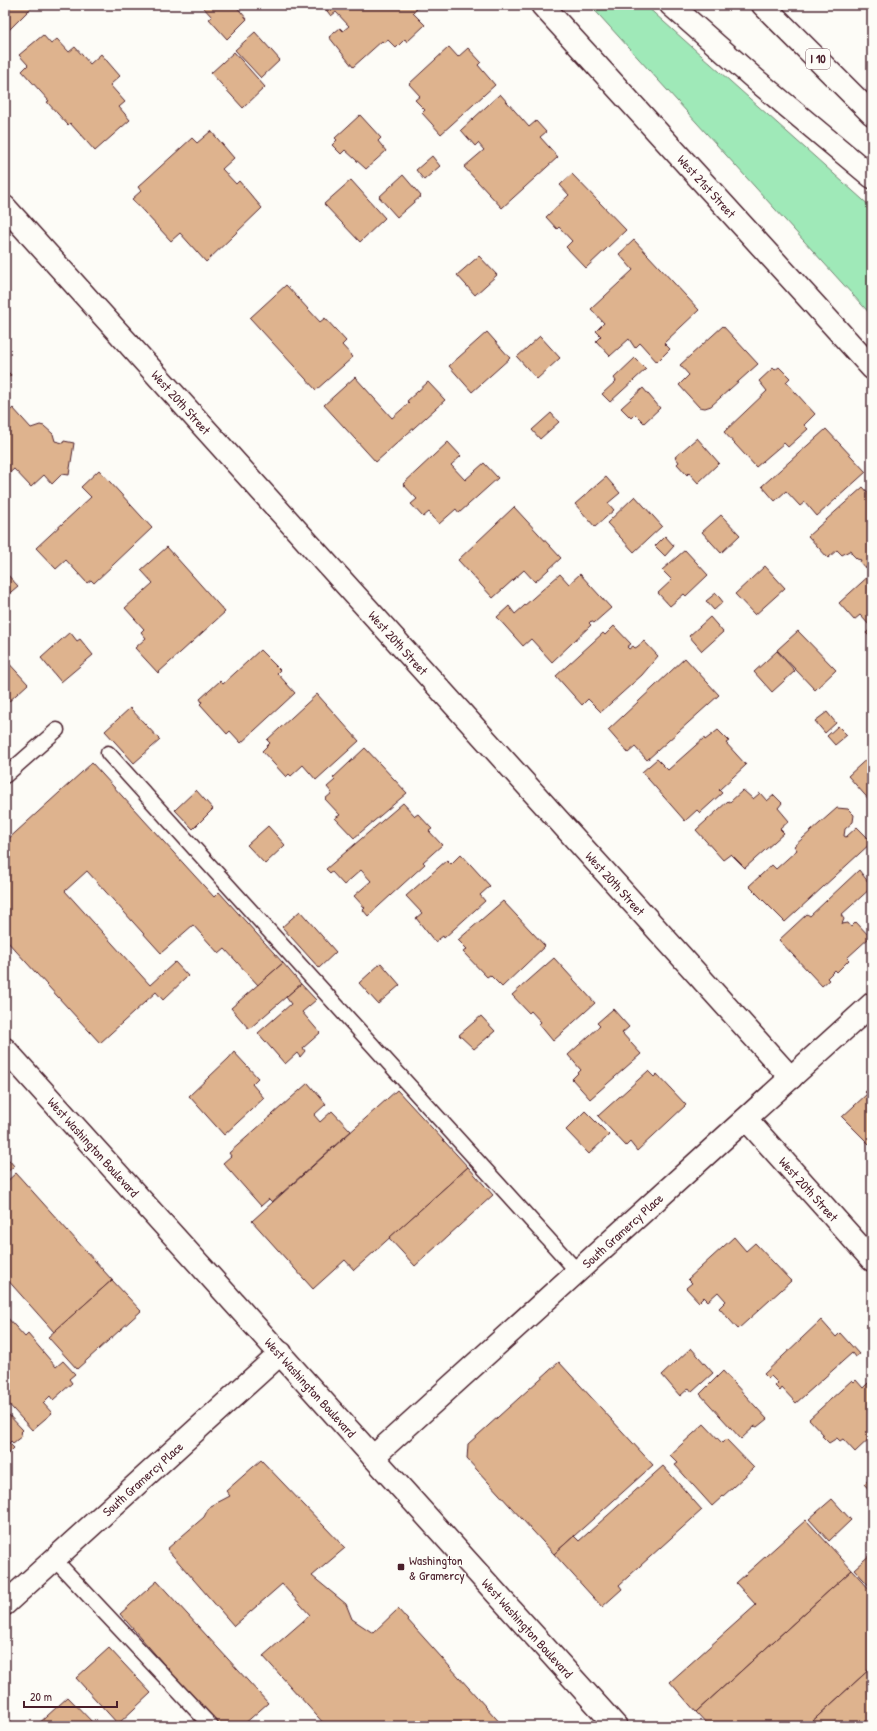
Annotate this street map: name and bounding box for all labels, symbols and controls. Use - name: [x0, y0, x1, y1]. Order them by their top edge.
- road number: I 10: [806, 49, 830, 69]
- street label: West 21st Street: [673, 151, 741, 222]
- street label: West 20th Street: [147, 366, 215, 439]
- street label: West 20th Street: [364, 607, 432, 679]
- street label: West 20th Street: [582, 847, 649, 920]
- street label: West Washington Boulevard: [44, 1093, 143, 1201]
- street label: West 20th Street: [775, 1153, 843, 1226]
- street label: South Gramercy Place: [578, 1189, 667, 1272]
- street label: West Washington Boulevard: [261, 1334, 360, 1441]
- street label: South Gramercy Place: [98, 1437, 187, 1520]
- place label: Washington & Gramercy: [409, 1551, 465, 1584]
- marker: Washington & Gramercy: [396, 1562, 406, 1572]
- street label: West Washington Boulevard: [478, 1574, 577, 1682]
- scale bar: [24, 1683, 117, 1709]
- text: 20 m: [30, 1688, 52, 1705]

